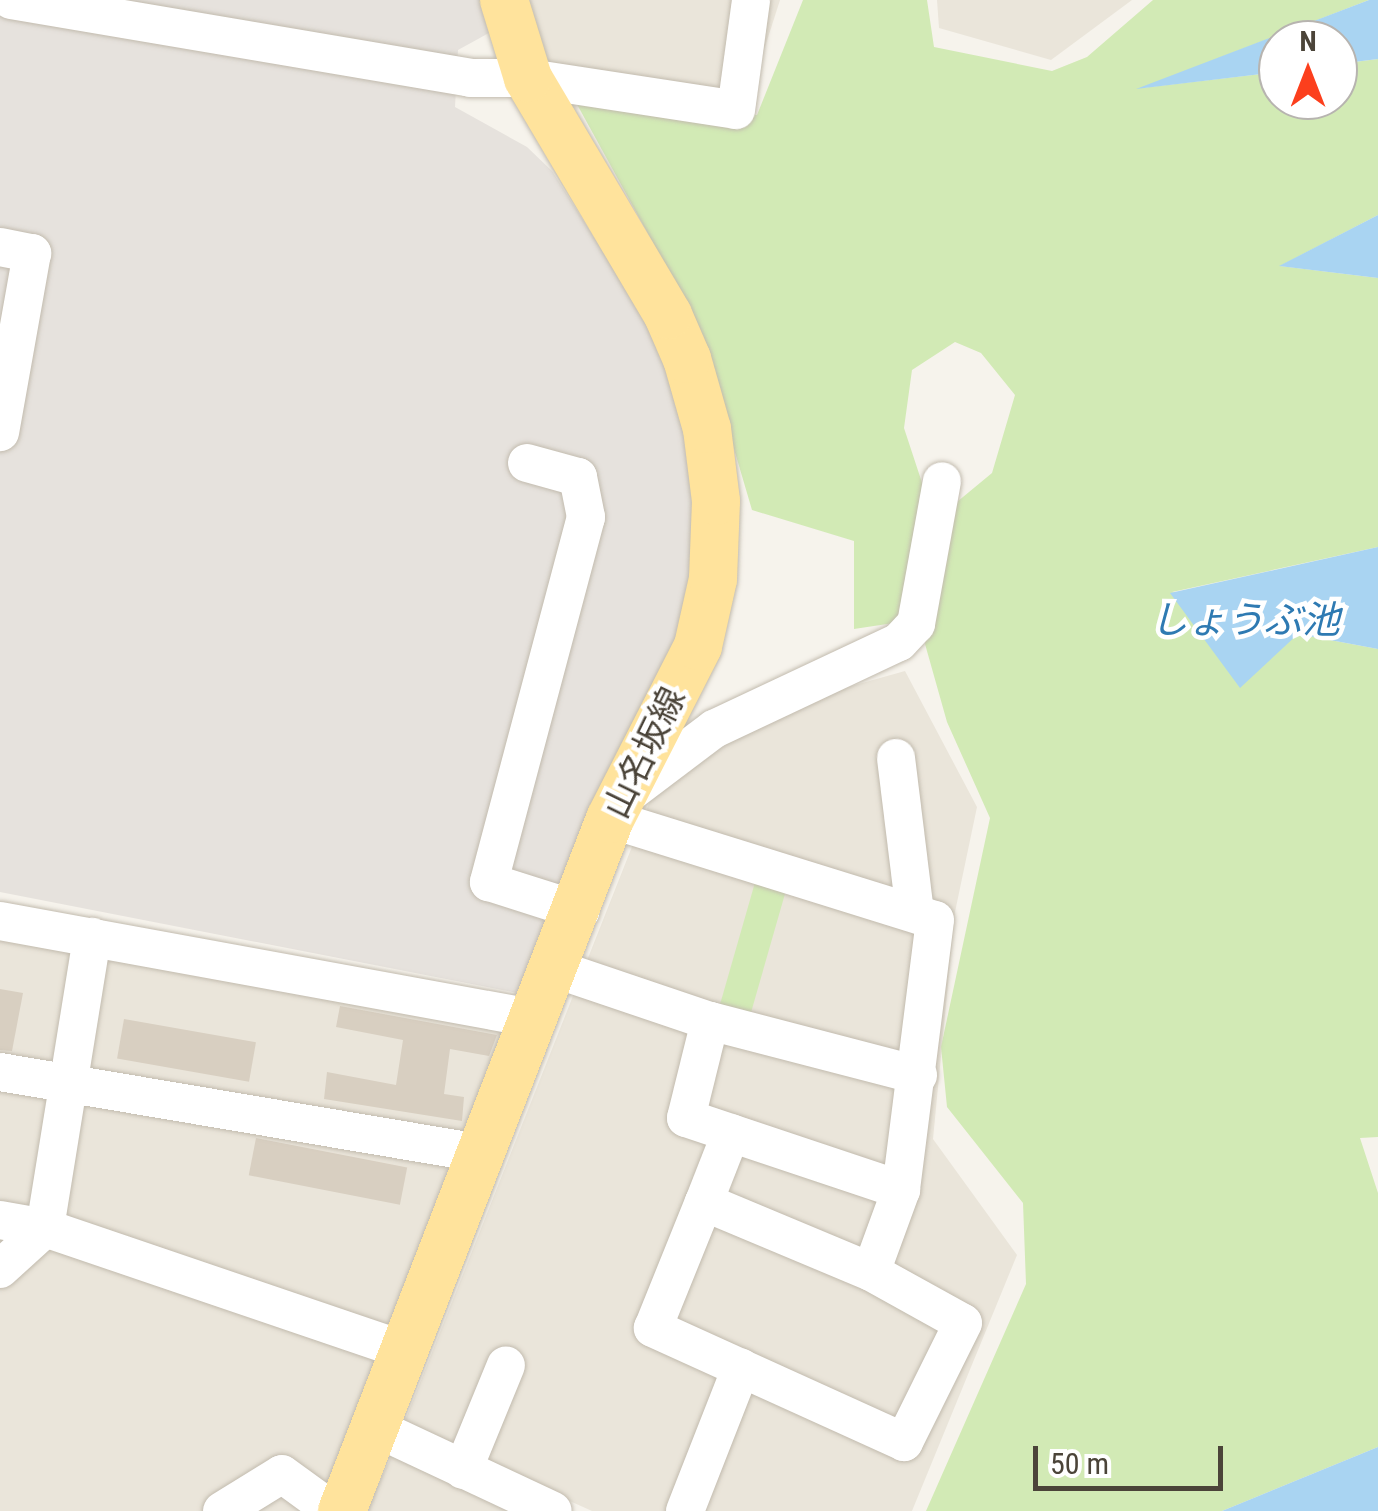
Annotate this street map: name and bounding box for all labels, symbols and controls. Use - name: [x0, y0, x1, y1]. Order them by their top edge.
- north arrow: [1258, 20, 1358, 120]
- text: N: [1299, 25, 1317, 58]
- water label: しょうぶ池: [1150, 598, 1340, 644]
- street label: 山名坂線: [595, 681, 695, 825]
- scale bar: [1038, 1426, 1228, 1488]
- text: 50 m: [1050, 1446, 1109, 1481]

